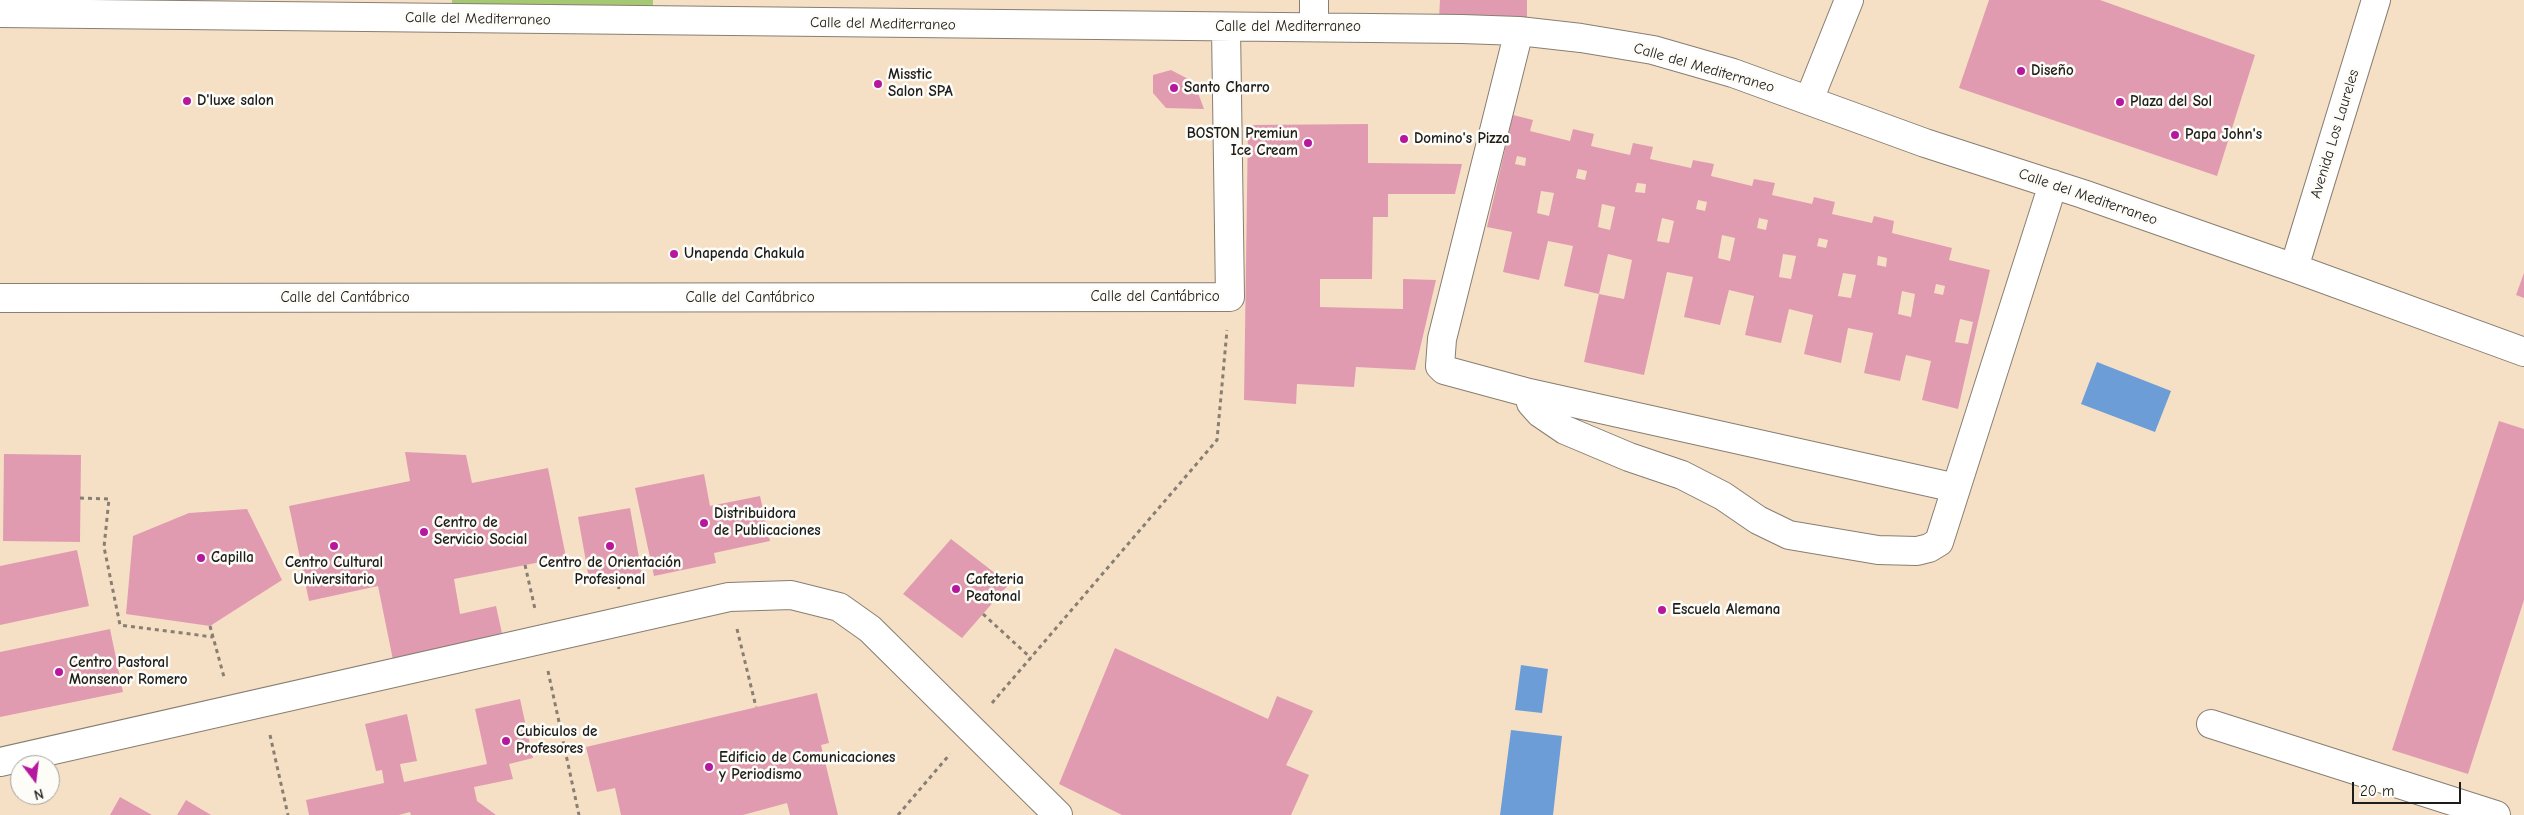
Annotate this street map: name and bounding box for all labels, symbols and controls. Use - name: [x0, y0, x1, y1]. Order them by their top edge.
- street label: Calle del Mediterraneo: [405, 9, 551, 29]
- street label: Calle del Mediterraneo: [810, 14, 956, 34]
- street label: Calle del Mediterraneo: [1215, 18, 1361, 36]
- street label: Calle del Mediterraneo: [1631, 39, 1777, 97]
- place label: Diseño: [2031, 62, 2074, 80]
- marker: Diseño: [2015, 65, 2027, 77]
- place label: Misstic Salon SPA: [888, 66, 953, 101]
- street label: Avenida Los Laureles: [2307, 67, 2363, 201]
- marker: Misstic Salon SPA: [872, 78, 884, 90]
- place label: Santo Charro: [1184, 79, 1270, 97]
- marker: Santo Charro: [1168, 82, 1180, 94]
- place label: D'luxe salon: [197, 92, 274, 110]
- place label: Plaza del Sol: [2130, 93, 2212, 111]
- marker: D'luxe salon: [181, 95, 193, 107]
- marker: Plaza del Sol: [2114, 96, 2126, 108]
- place label: BOSTON Premiun Ice Cream: [1187, 125, 1298, 160]
- place label: Papa John's: [2185, 126, 2262, 144]
- marker: Papa John's: [2169, 129, 2181, 141]
- place label: Domino's Pizza: [1414, 130, 1510, 148]
- marker: Domino's Pizza: [1398, 133, 1410, 145]
- marker: BOSTON Premiun Ice Cream: [1302, 137, 1314, 149]
- street label: Calle del Mediterraneo: [2016, 165, 2160, 229]
- place label: Unapenda Chakula: [684, 245, 805, 263]
- marker: Unapenda Chakula: [668, 248, 680, 260]
- street label: Calle del Cantábrico: [1090, 288, 1220, 306]
- street label: Calle del Cantábrico: [280, 289, 410, 307]
- street label: Calle del Cantábrico: [685, 289, 815, 307]
- place label: Distribuidora de Publicaciones: [714, 505, 821, 540]
- place label: Centro de Servicio Social: [434, 514, 527, 549]
- marker: Distribuidora de Publicaciones: [698, 517, 710, 529]
- marker: Centro de Servicio Social: [418, 526, 430, 538]
- marker: Centro Cultural Universitario: [328, 540, 340, 552]
- marker: Centro de Orientación Profesional: [604, 540, 616, 552]
- place label: Capilla: [211, 549, 254, 567]
- marker: Capilla: [195, 552, 207, 564]
- place label: Centro Cultural Universitario: [285, 554, 383, 589]
- place label: Centro de Orientación Profesional: [539, 554, 681, 589]
- place label: Cafeteria Peatonal: [966, 571, 1024, 606]
- marker: Cafeteria Peatonal: [950, 583, 962, 595]
- place label: Escuela Alemana: [1672, 601, 1780, 619]
- marker: Escuela Alemana: [1656, 604, 1668, 616]
- place label: Centro Pastoral Monsenor Romero: [69, 654, 187, 689]
- marker: Centro Pastoral Monsenor Romero: [53, 666, 65, 678]
- place label: Cubiculos de Profesores: [516, 723, 597, 758]
- marker: Cubiculos de Profesores: [500, 735, 512, 747]
- place label: Edificio de Comunicaciones y Periodismo: [719, 749, 895, 784]
- north arrow: [10, 755, 60, 805]
- marker: Edificio de Comunicaciones y Periodismo: [703, 761, 715, 773]
- scale bar: [2354, 772, 2463, 804]
- text: 20 m: [2360, 782, 2394, 800]
- text: N: [32, 785, 45, 803]

